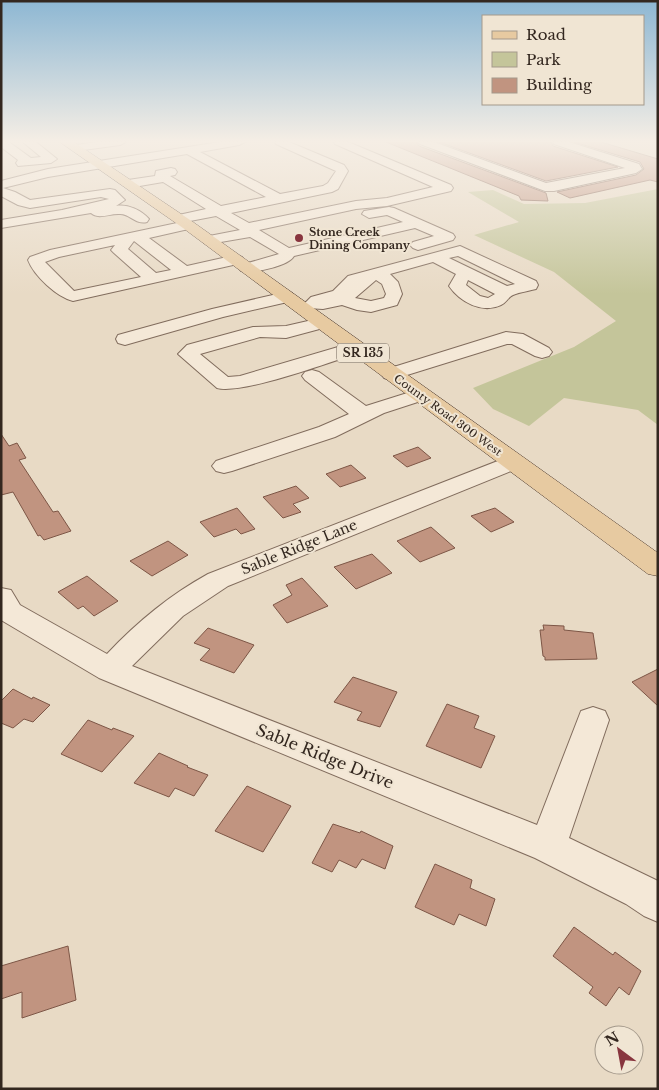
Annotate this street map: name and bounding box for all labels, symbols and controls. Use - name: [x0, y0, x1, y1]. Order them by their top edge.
- legend: [482, 15, 644, 105]
- text: Road: [526, 25, 566, 44]
- text: Park: [526, 50, 562, 69]
- text: Building: [526, 75, 593, 94]
- place label: Stone Creek Dining Company: [309, 225, 411, 252]
- marker: Stone Creek Dining Company: [293, 232, 305, 244]
- road number: SR 135: [337, 343, 389, 362]
- street label: County Road 300 West: [391, 371, 505, 459]
- street label: Sable Ridge Lane: [238, 515, 360, 579]
- street label: Sable Ridge Drive: [253, 719, 397, 793]
- north arrow: [594, 1025, 644, 1075]
- text: N: [602, 1028, 622, 1050]

